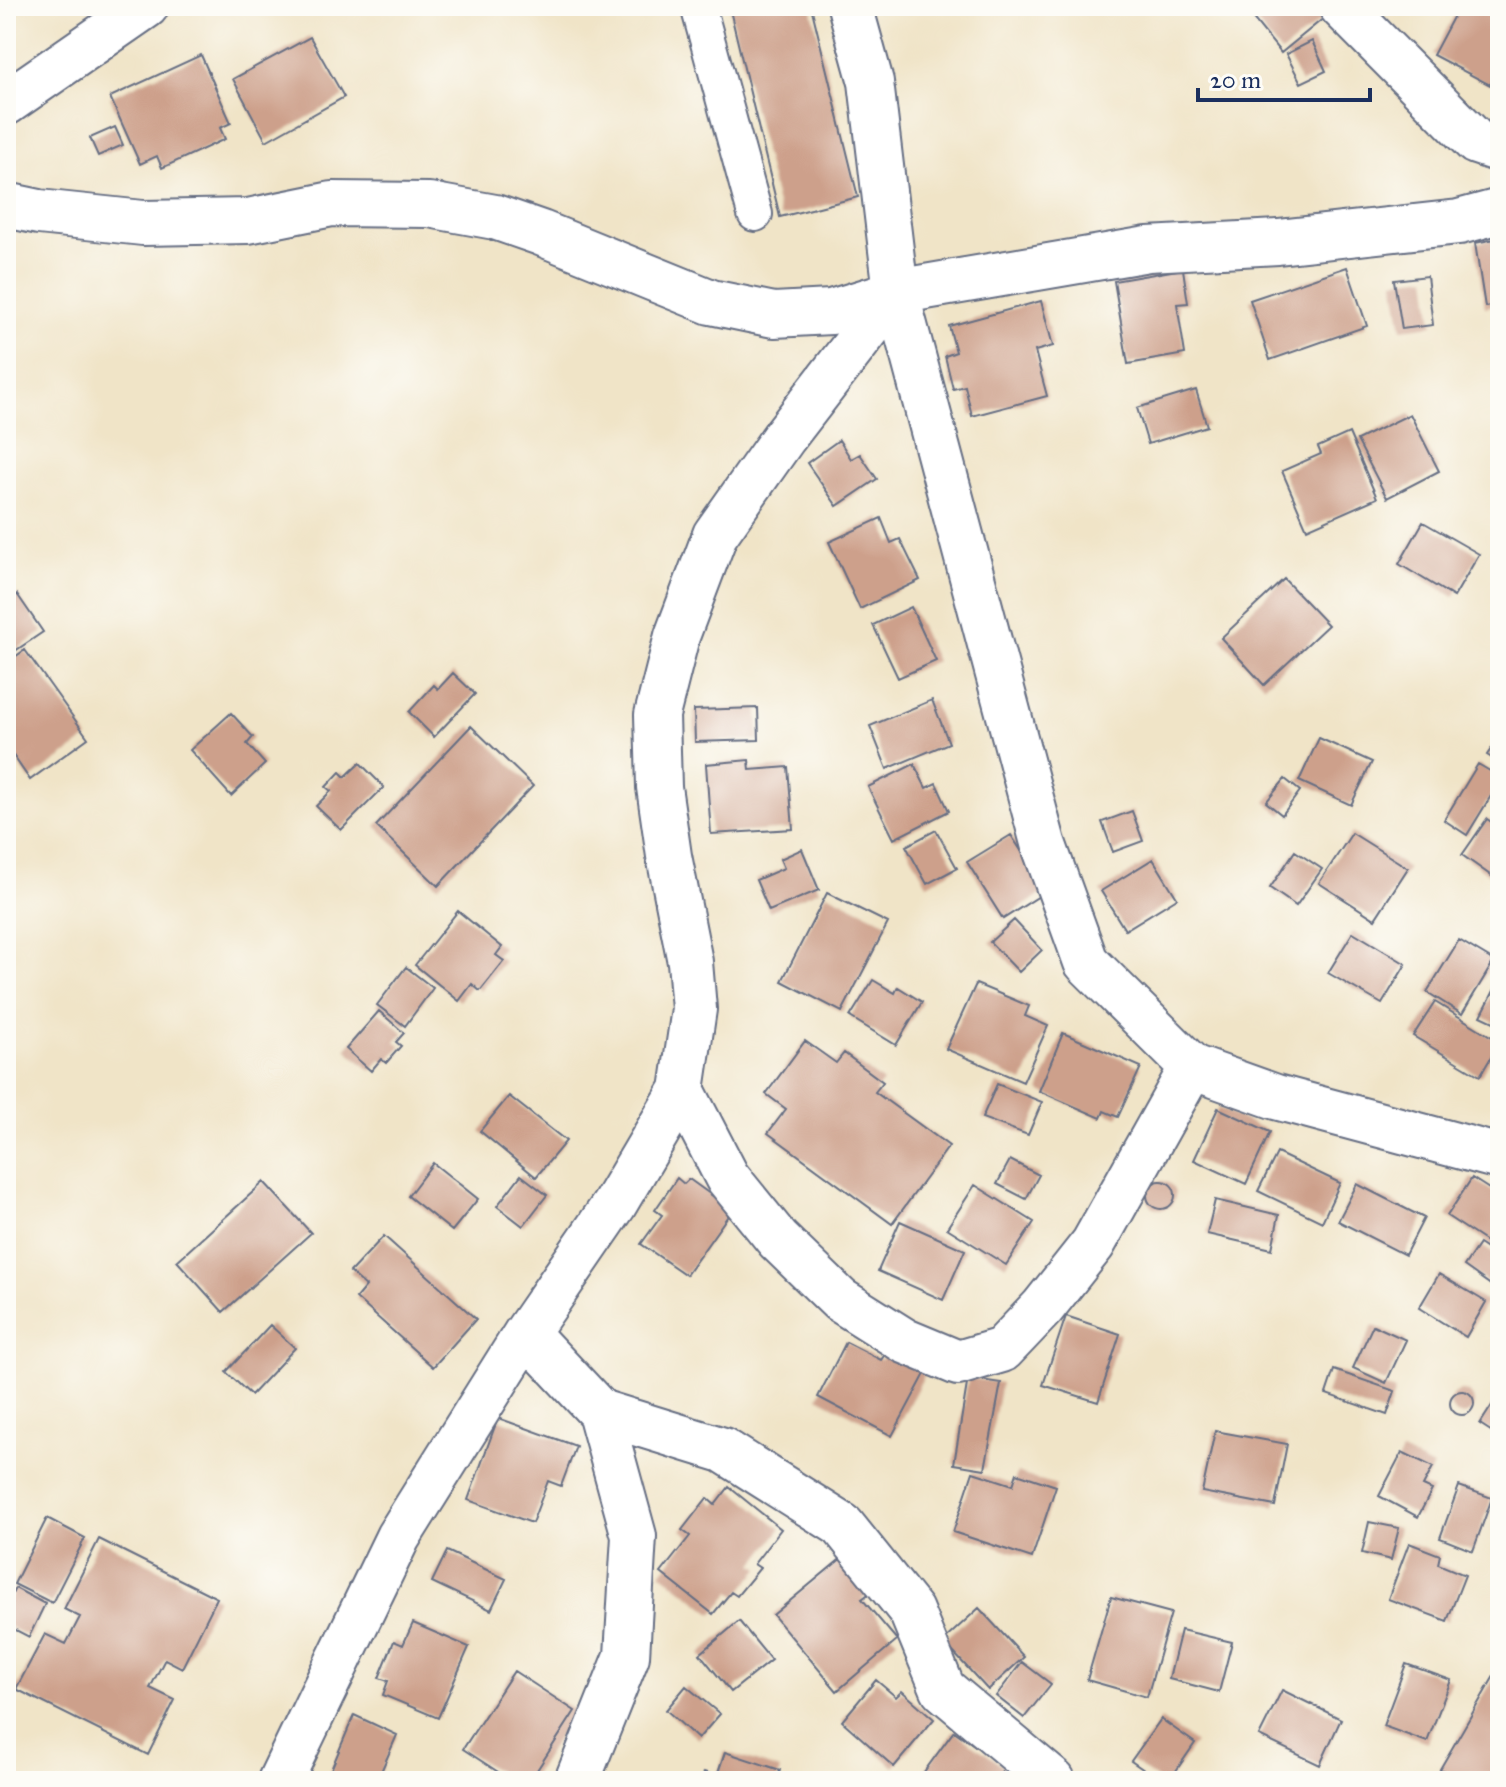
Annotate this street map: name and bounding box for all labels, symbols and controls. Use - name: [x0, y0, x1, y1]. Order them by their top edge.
- scale bar: [1198, 52, 1370, 102]
- text: 20 m: [1210, 65, 1261, 95]

